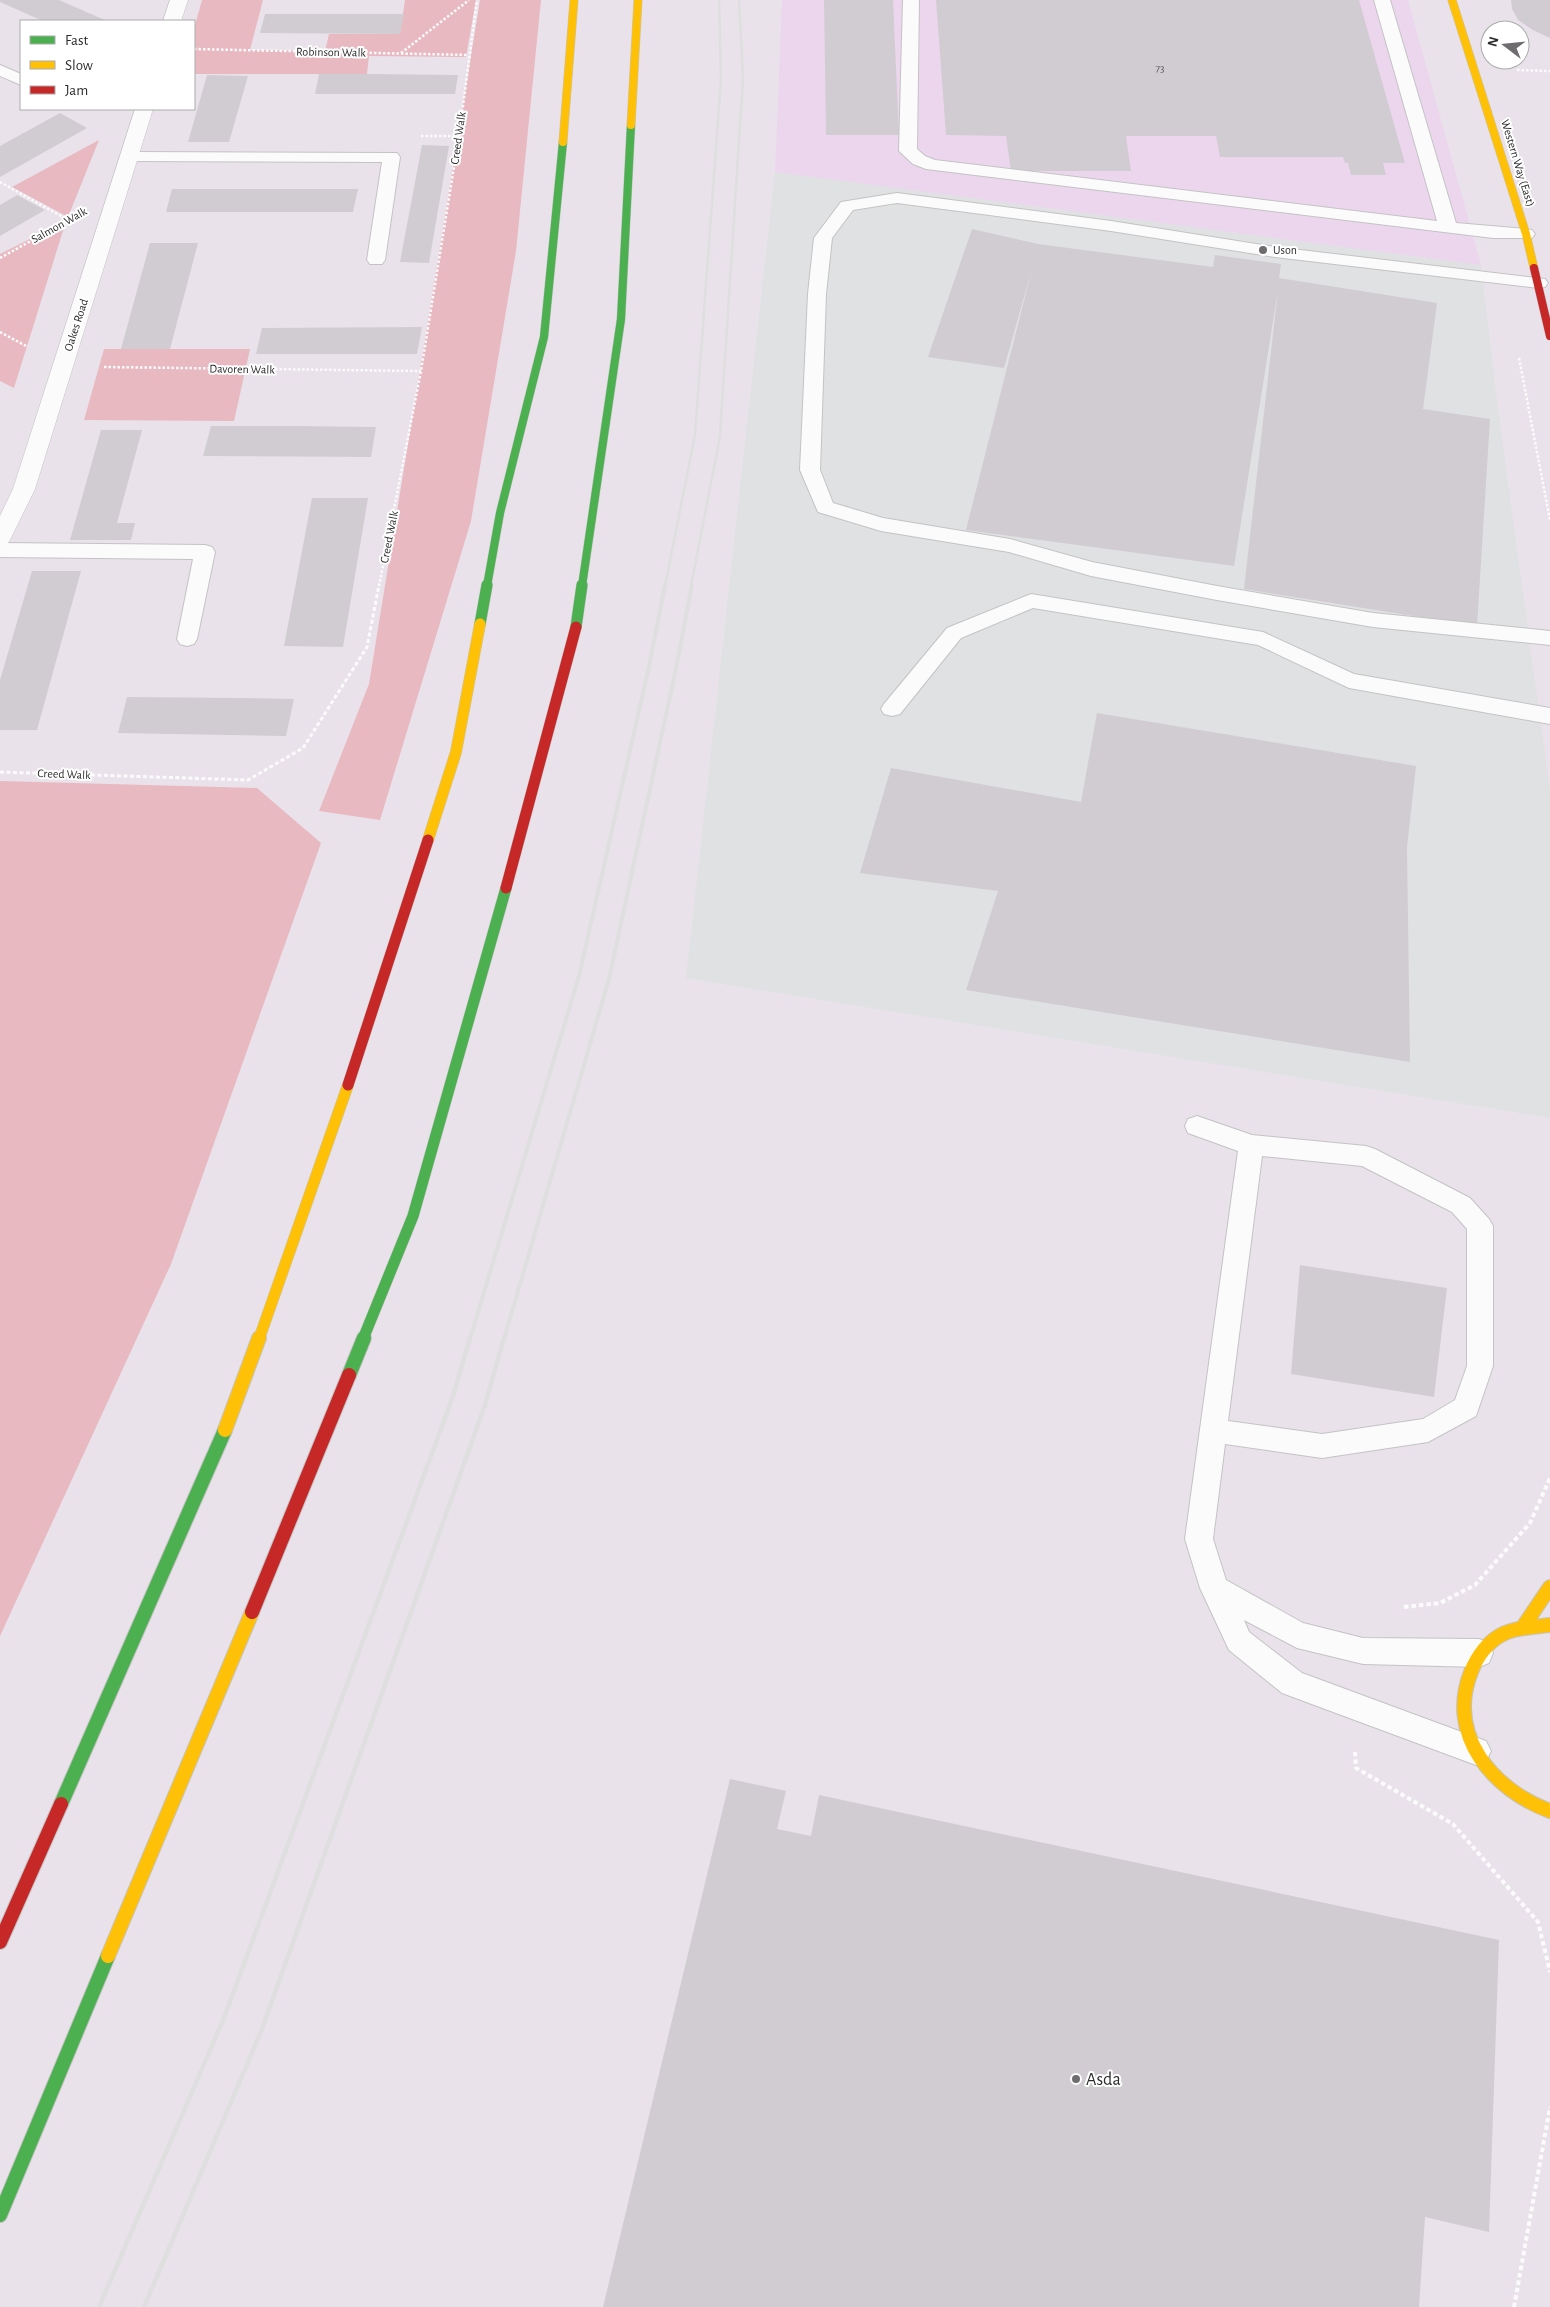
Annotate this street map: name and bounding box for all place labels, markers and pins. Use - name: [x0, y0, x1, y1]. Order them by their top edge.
- marker: Uson: [1257, 244, 1269, 256]
- place label: Uson: [1273, 244, 1297, 256]
- place label: Asda: [1086, 2071, 1121, 2089]
- marker: Asda: [1070, 2073, 1082, 2085]

